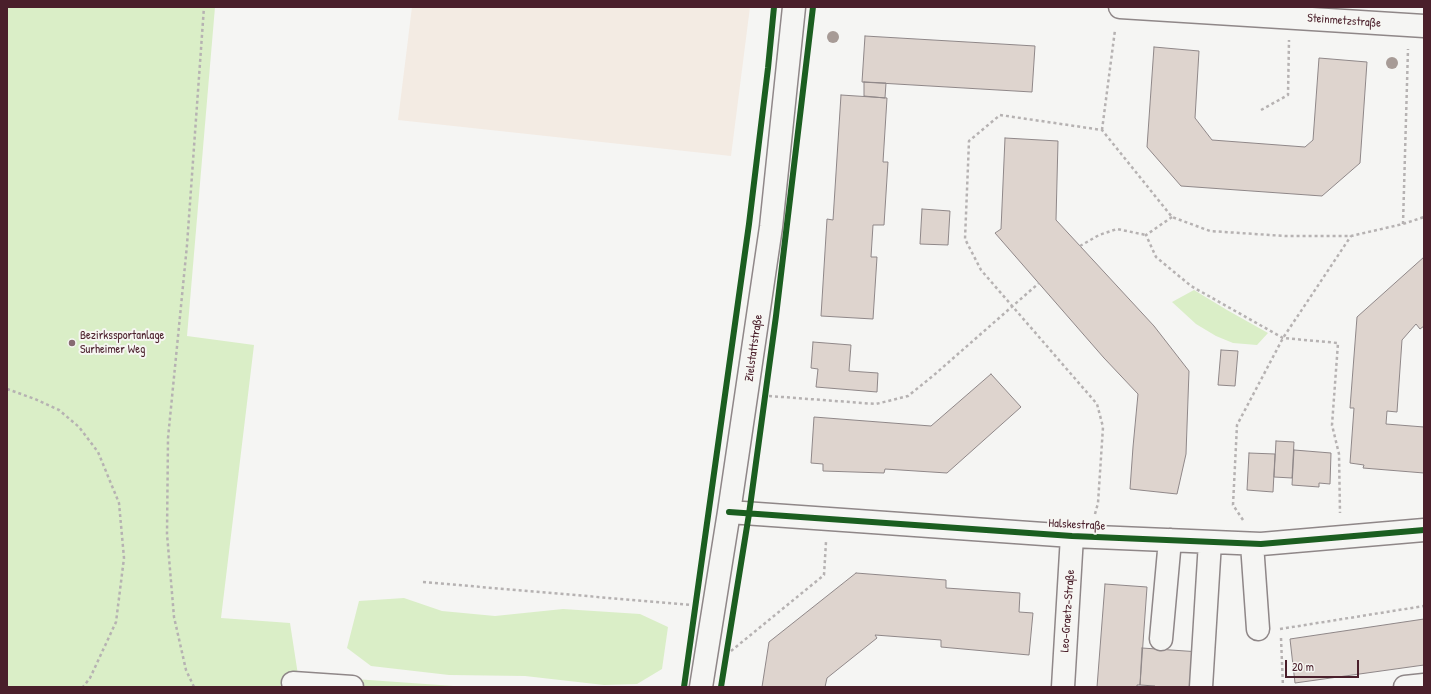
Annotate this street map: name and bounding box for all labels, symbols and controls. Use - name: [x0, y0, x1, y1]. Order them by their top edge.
- street label: Steinmetzstraße: [1307, 11, 1381, 31]
- street label: Zielstattstraße: [742, 314, 766, 382]
- place label: Bezirkssportanlage Surheimer Weg: [80, 329, 164, 357]
- marker: Bezirkssportanlage Surheimer Weg: [67, 338, 77, 348]
- street label: Halskestraße: [1048, 516, 1106, 534]
- street label: Leo-Graetz-Straße: [1058, 569, 1078, 653]
- scale bar: [1287, 652, 1361, 678]
- text: 20 m: [1292, 658, 1314, 675]

